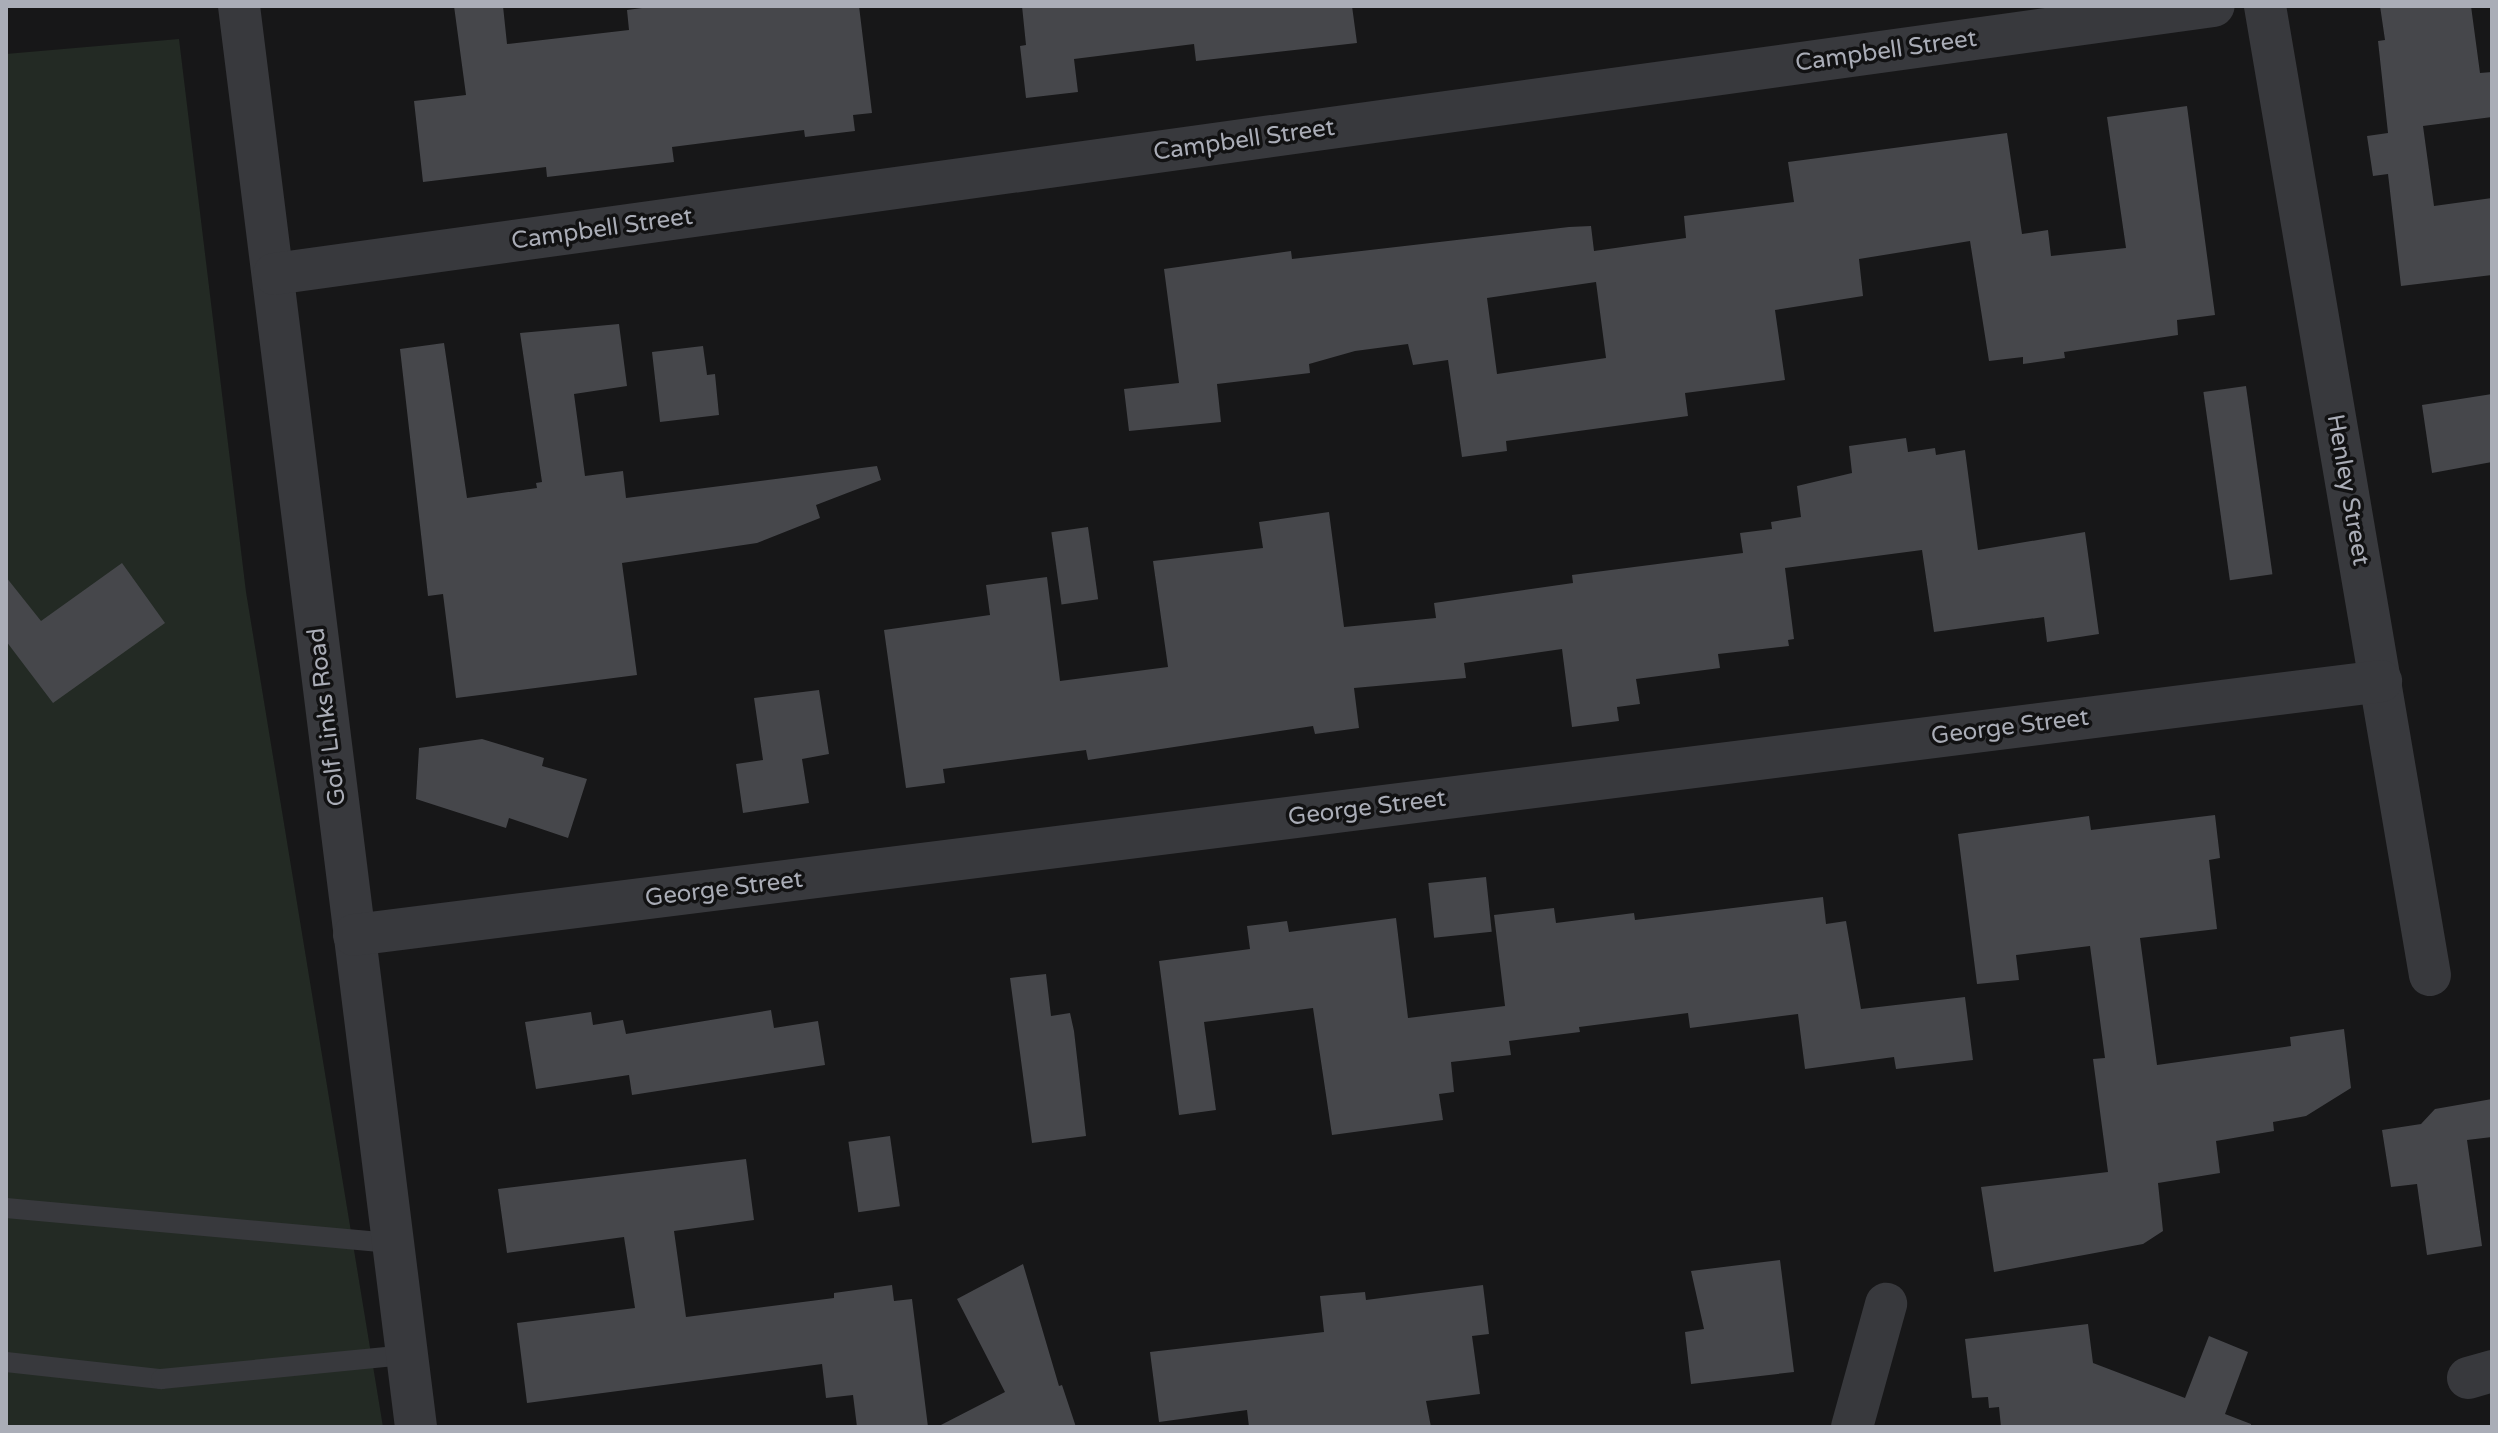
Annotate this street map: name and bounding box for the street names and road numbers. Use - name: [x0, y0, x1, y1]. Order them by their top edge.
- street label: Campbell Street: [1793, 24, 1979, 78]
- street label: Campbell Street: [1151, 113, 1337, 167]
- street label: Campbell Street: [509, 202, 695, 256]
- street label: Henley Street: [2321, 412, 2375, 568]
- street label: Golf Links Road: [302, 626, 352, 808]
- street label: George Street: [1929, 703, 2091, 751]
- street label: George Street: [1286, 784, 1448, 832]
- street label: George Street: [643, 865, 805, 913]

